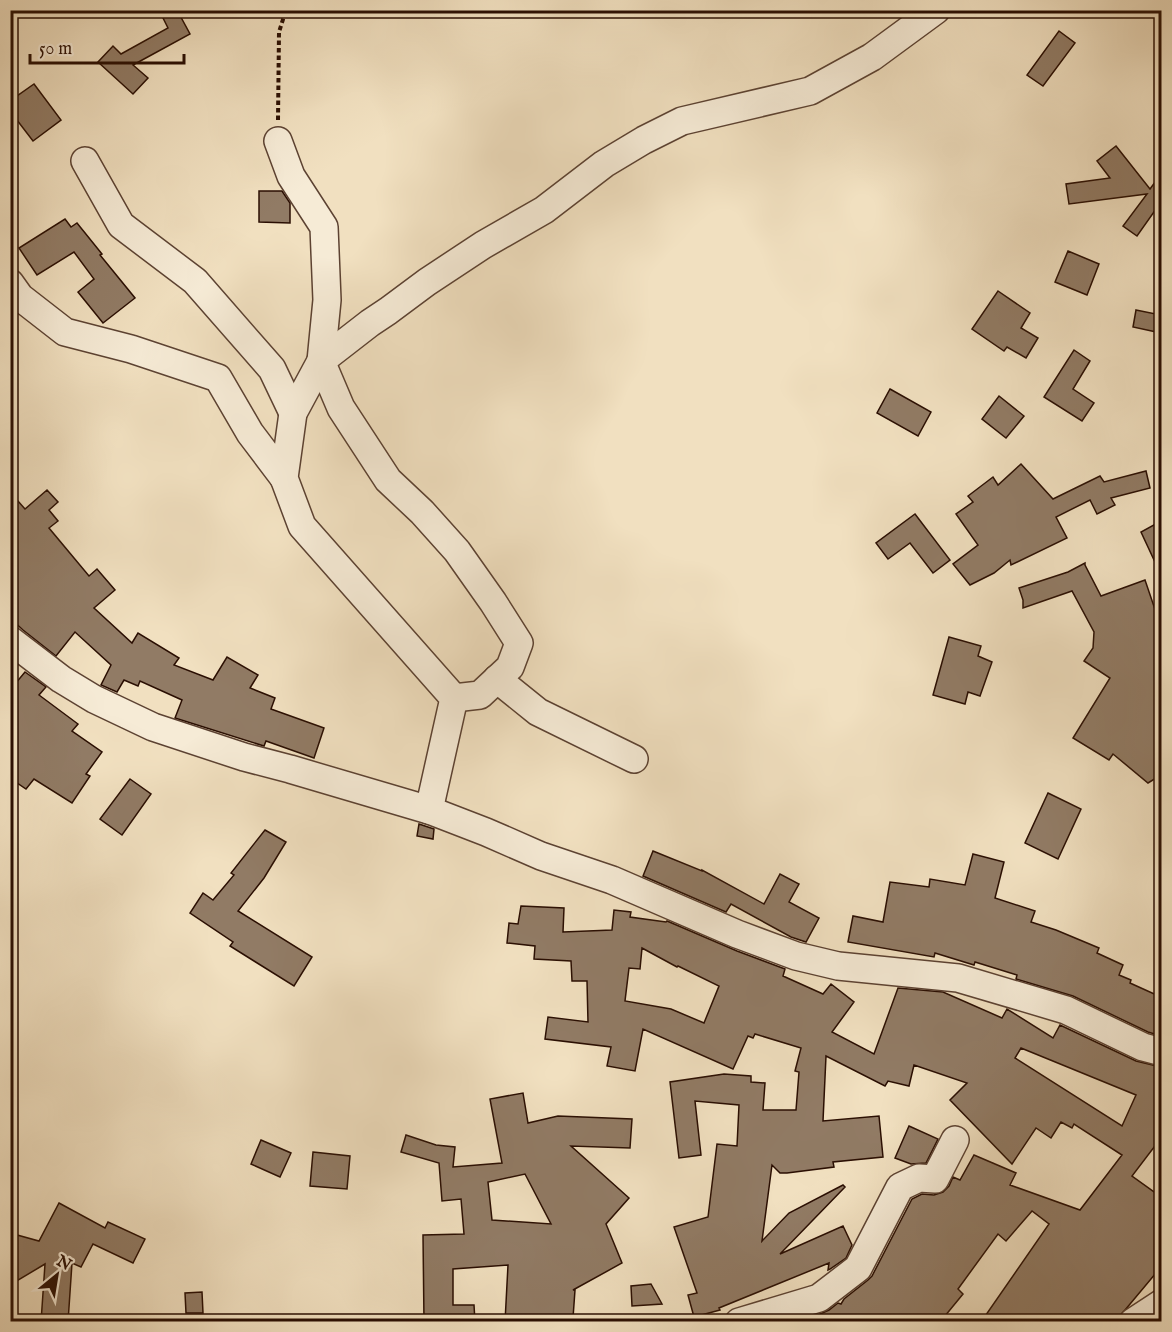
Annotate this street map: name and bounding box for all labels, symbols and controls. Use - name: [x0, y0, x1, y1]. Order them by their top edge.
- scale bar: [30, 27, 184, 65]
- text: 50 m: [39, 38, 72, 61]
- north arrow: [27, 1245, 87, 1305]
- text: N: [52, 1251, 75, 1276]

